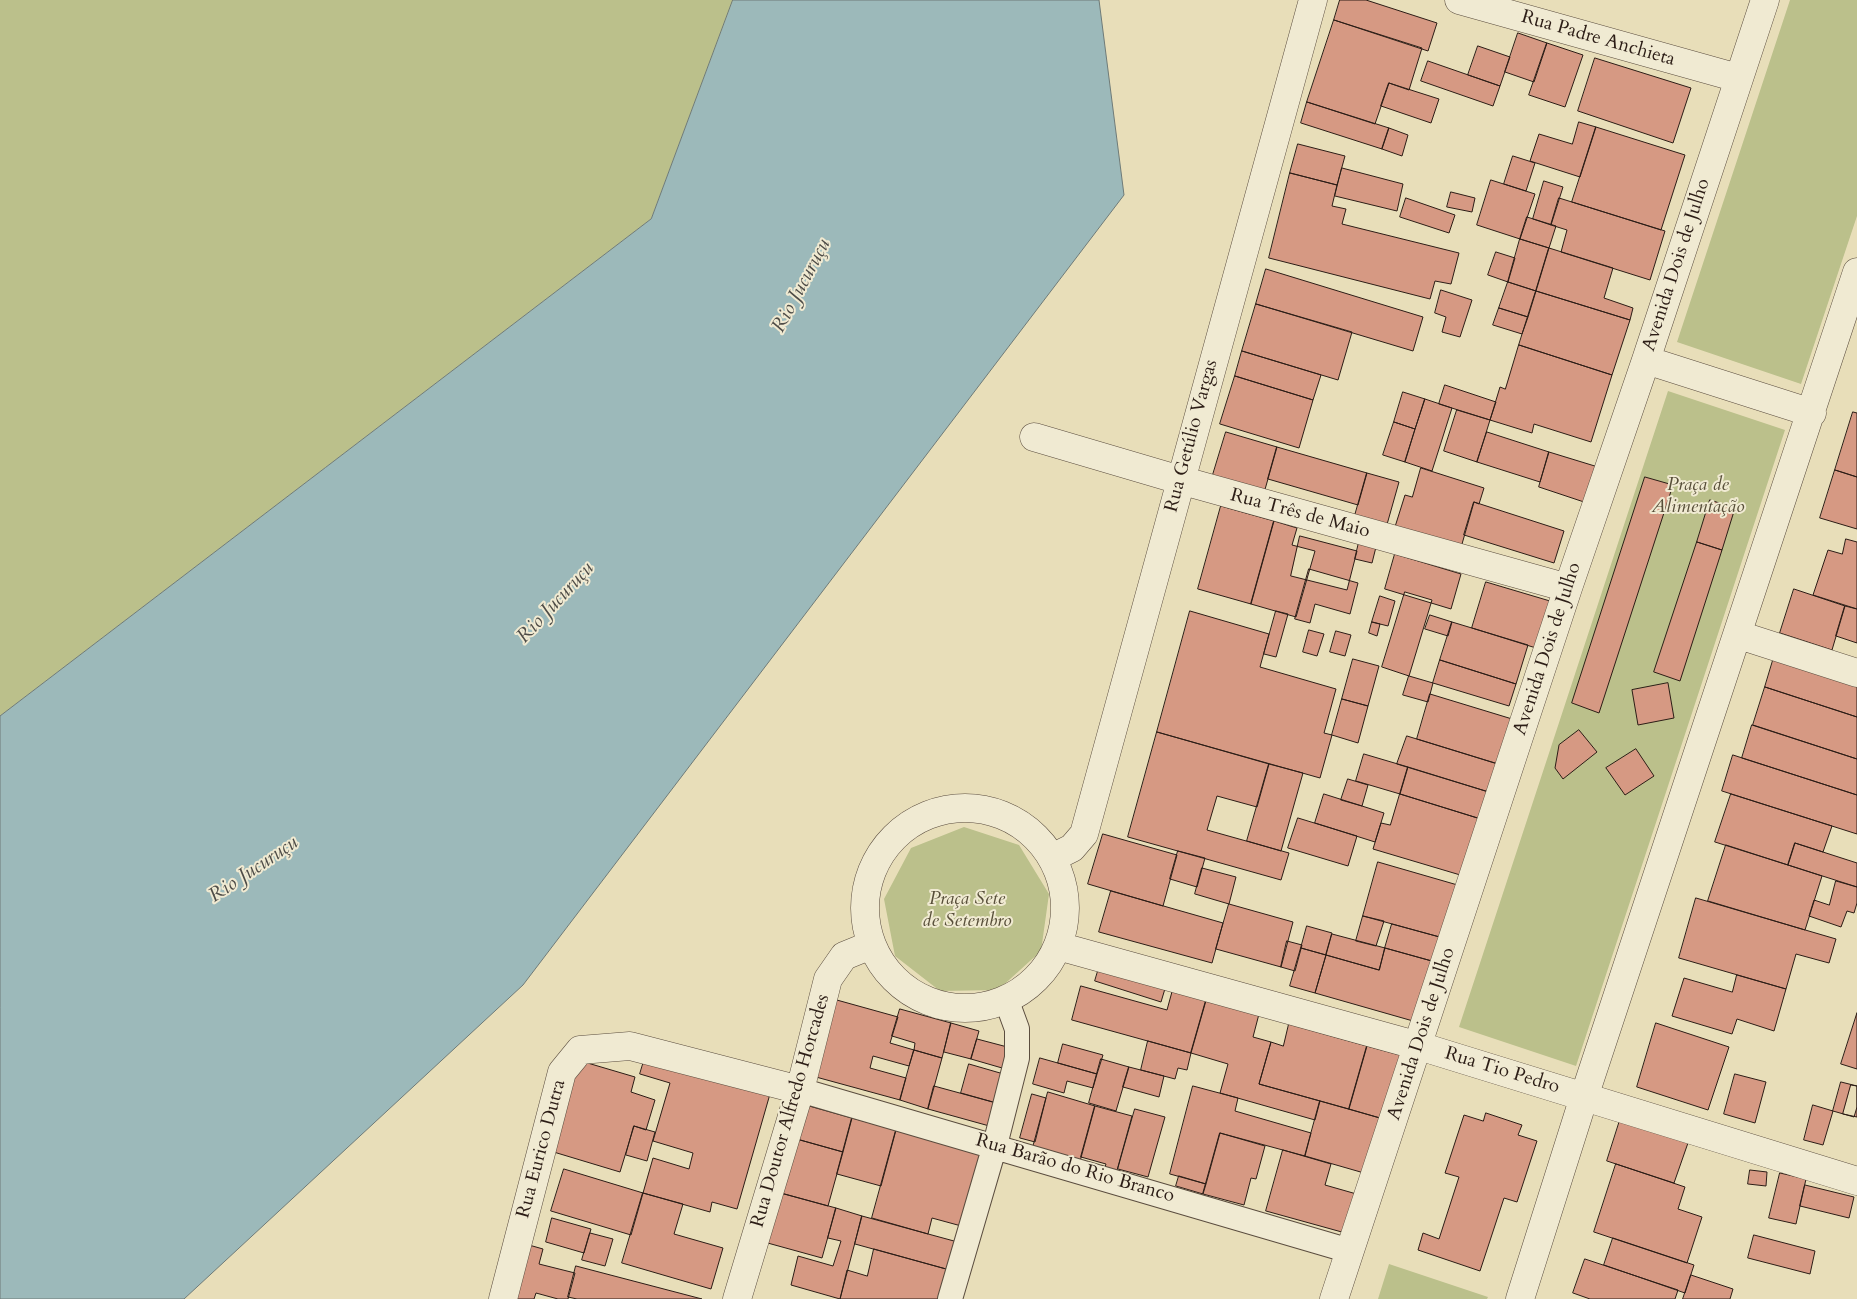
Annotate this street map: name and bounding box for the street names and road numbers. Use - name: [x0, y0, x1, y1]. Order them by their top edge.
- street label: Rua Padre Anchieta: [1519, 6, 1677, 72]
- street label: Avenida Dois de Julho: [1638, 176, 1716, 354]
- street label: Rua Getúlio Vargas: [1161, 357, 1223, 515]
- street label: Rua Três de Maio: [1228, 484, 1372, 544]
- street label: Avenida Dois de Julho: [1509, 560, 1587, 738]
- street label: Avenida Dois de Julho: [1383, 945, 1461, 1123]
- street label: Rua Doutor Alfredo Horcades: [747, 992, 835, 1230]
- street label: Rua Tio Pedro: [1442, 1043, 1562, 1099]
- street label: Rua Eurico Dutra: [513, 1077, 571, 1221]
- street label: Rua Barão do Rio Branco: [973, 1130, 1177, 1208]

